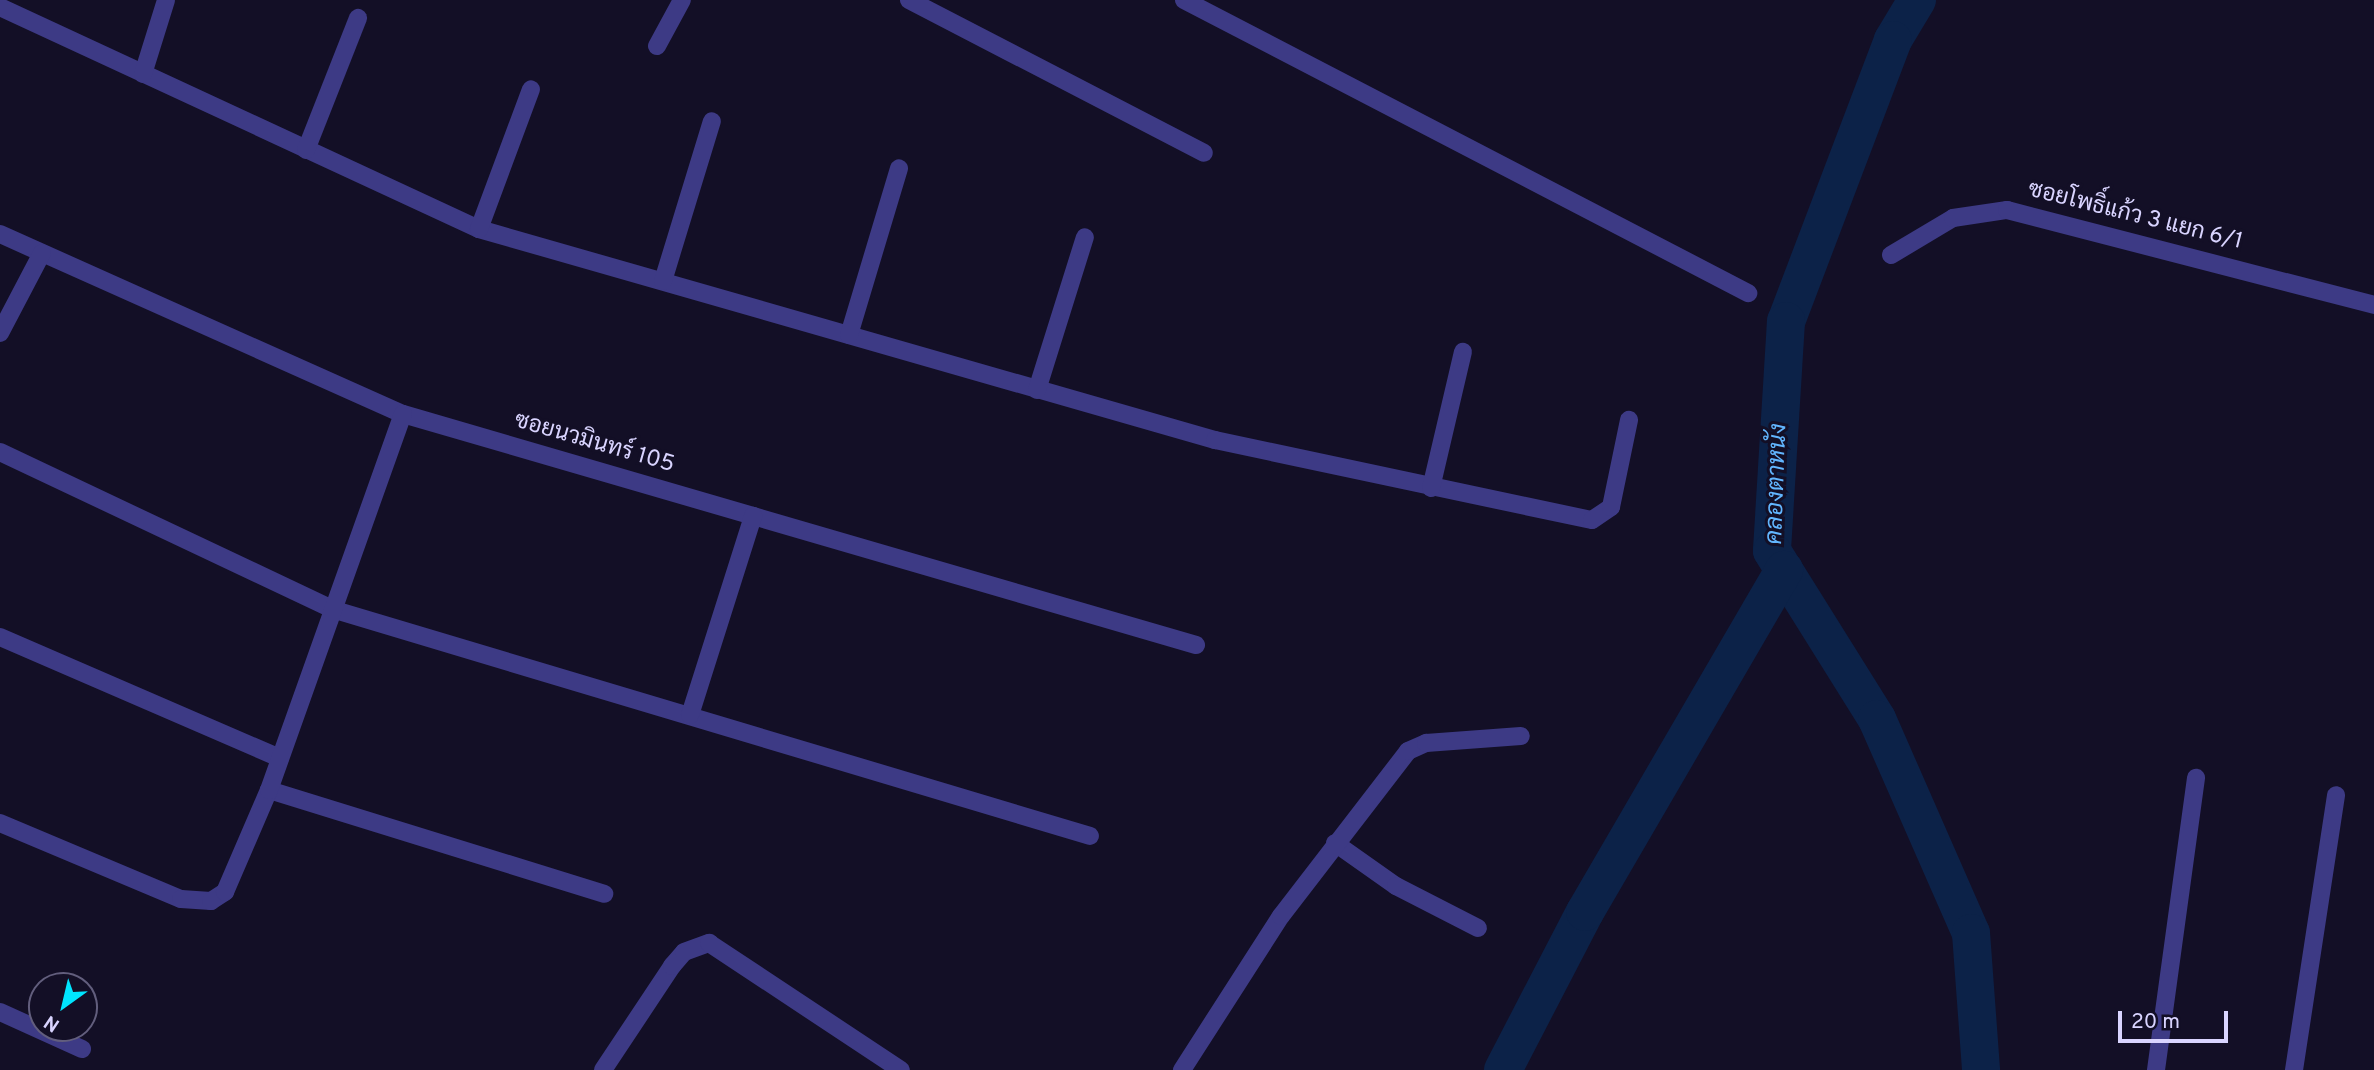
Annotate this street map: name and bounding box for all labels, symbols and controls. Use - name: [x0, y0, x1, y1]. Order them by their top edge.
- street label: ซอยโพธิ์แก้ว 3 แยก 6/1: [2025, 177, 2245, 257]
- street label: ซอยนวมินทร์ 105: [511, 408, 677, 480]
- water label: คลองตาหนัง: [1761, 423, 1795, 545]
- north arrow: [28, 972, 98, 1042]
- scale bar: [2122, 996, 2232, 1040]
- text: N: [40, 1009, 65, 1037]
- text: 20 m: [2131, 1009, 2180, 1036]

